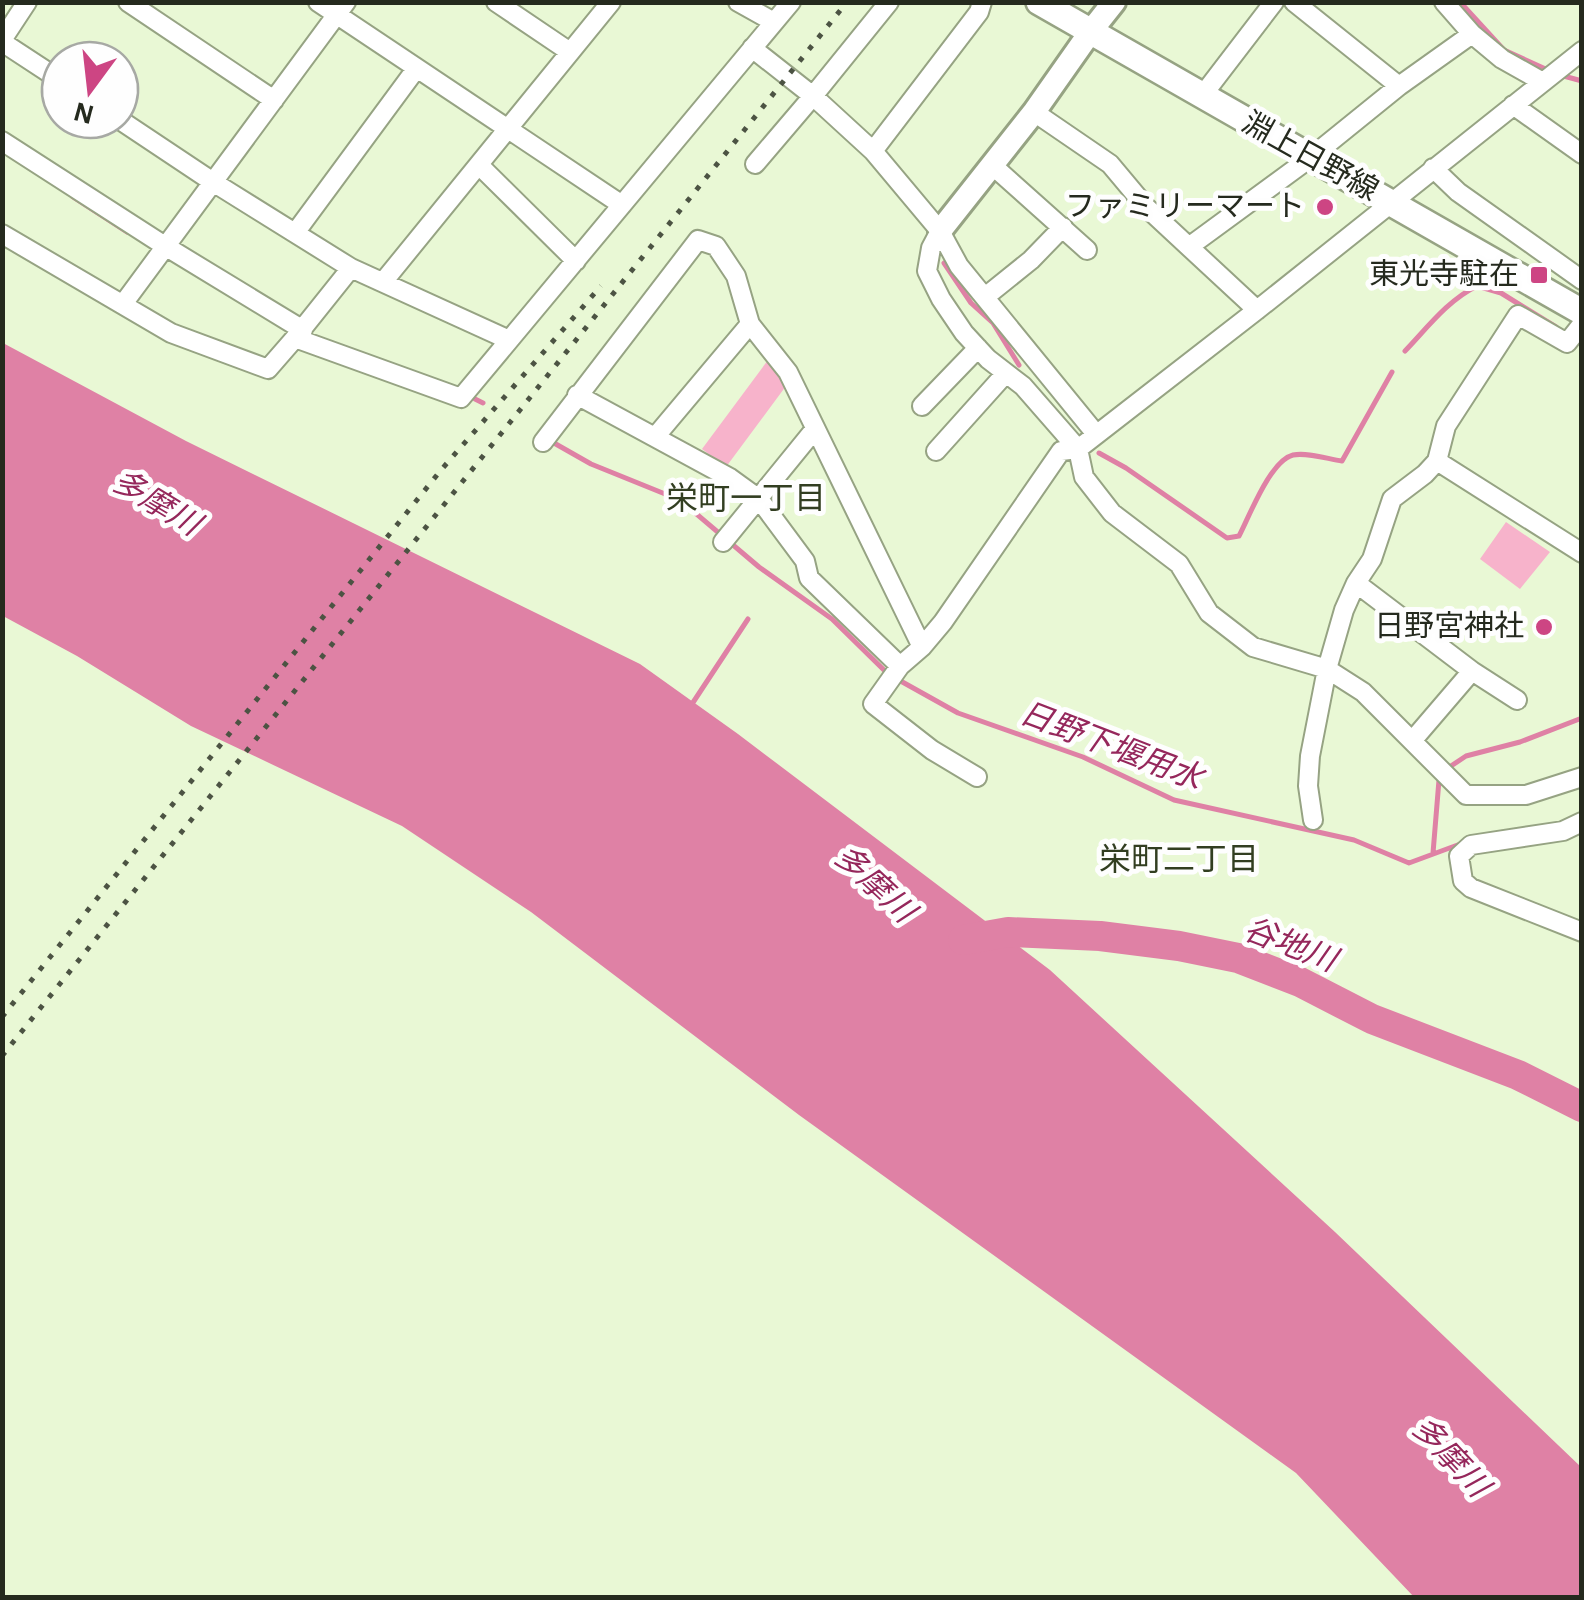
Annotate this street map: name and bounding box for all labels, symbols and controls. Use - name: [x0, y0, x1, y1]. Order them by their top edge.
- north arrow: [40, 40, 140, 140]
- text: N: [71, 96, 97, 128]
- street label: 淵上日野線: [1237, 106, 1384, 206]
- place label: ファミリーマート: [1065, 192, 1305, 222]
- marker: ファミリーマート: [1314, 196, 1336, 218]
- place label: 東光寺駐在: [1369, 258, 1519, 290]
- marker: 東光寺駐在: [1528, 264, 1550, 286]
- water label: 多摩川: [107, 464, 208, 543]
- district label: 栄町一丁目: [666, 482, 826, 515]
- place label: 日野宮神社: [1374, 610, 1524, 642]
- marker: 日野宮神社: [1533, 616, 1555, 638]
- water label: 日野下堰用水: [1016, 696, 1210, 796]
- water label: 多摩川: [828, 839, 923, 930]
- district label: 栄町二丁目: [1099, 843, 1259, 876]
- water label: 谷地川: [1239, 912, 1344, 978]
- water label: 多摩川: [1406, 1410, 1497, 1505]

